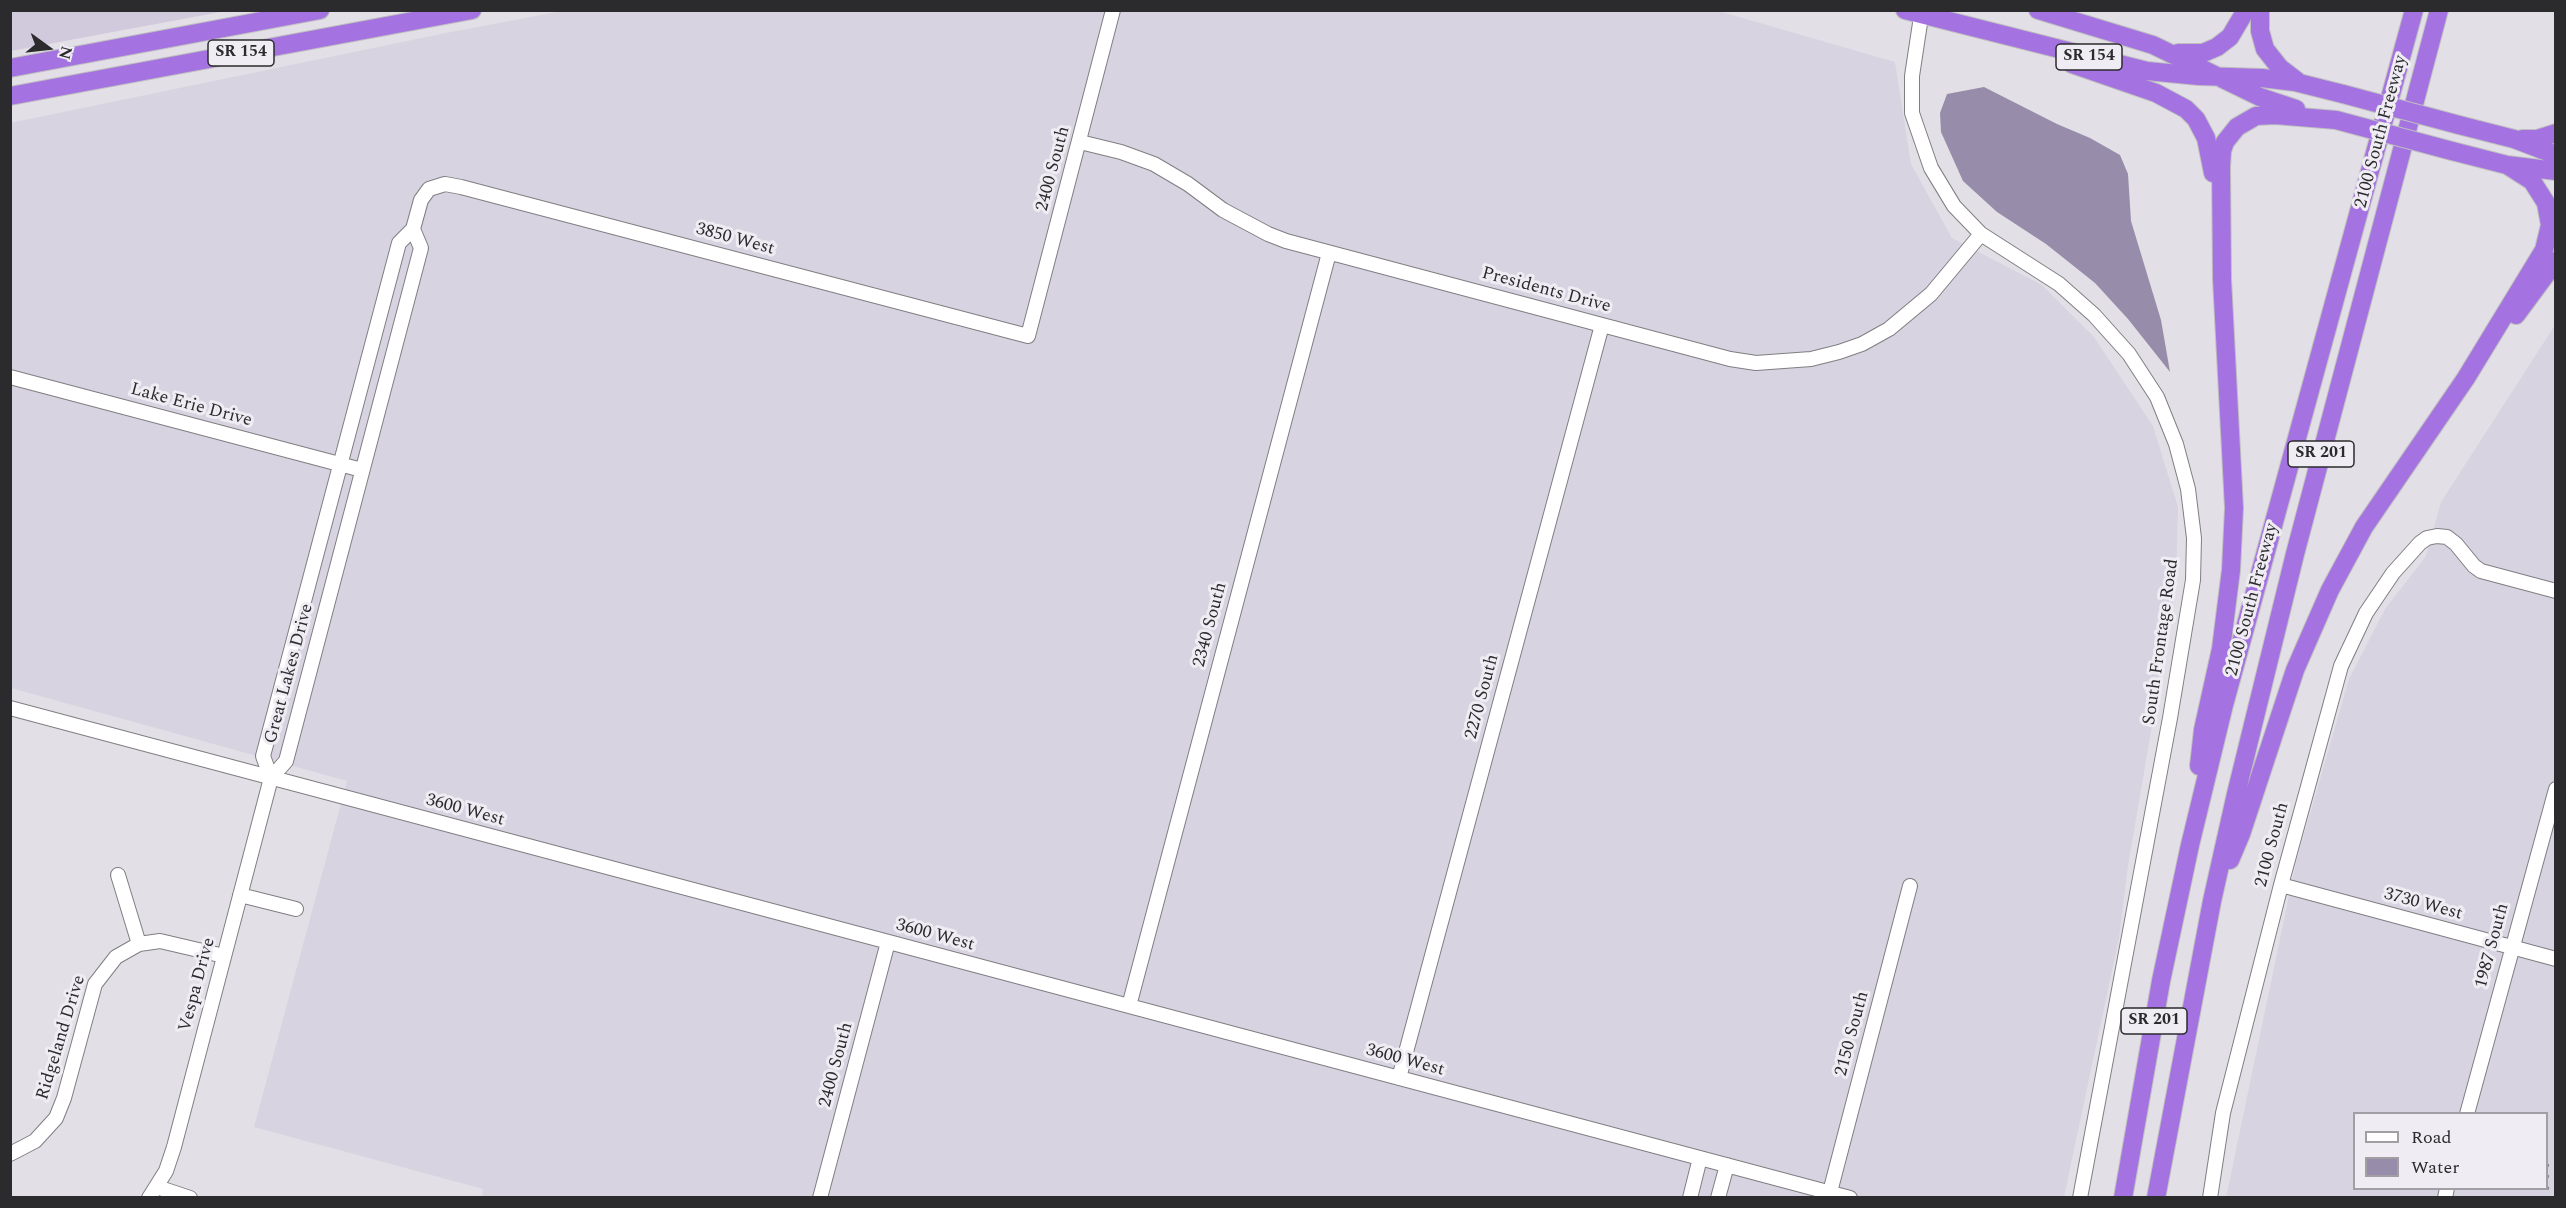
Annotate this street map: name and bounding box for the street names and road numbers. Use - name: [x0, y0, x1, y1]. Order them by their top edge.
- road number: SR 154: [208, 40, 274, 66]
- road number: SR 154: [2056, 44, 2122, 70]
- street label: 2100 South Freeway: [2351, 53, 2413, 211]
- street label: 2400 South: [1032, 124, 1076, 214]
- street label: 3850 West: [693, 219, 777, 261]
- street label: Presidents Drive: [1479, 263, 1613, 319]
- street label: Lake Erie Drive: [128, 379, 254, 433]
- road number: SR 201: [2288, 441, 2354, 467]
- street label: 2100 South Freeway: [2222, 521, 2284, 679]
- street label: South Frontage Road: [2140, 558, 2184, 726]
- street label: 2340 South: [1189, 580, 1233, 670]
- street label: Great Lakes Drive: [261, 602, 319, 746]
- street label: 2270 South: [1461, 652, 1505, 742]
- street label: 3600 West: [423, 790, 507, 832]
- street label: 2100 South: [2251, 800, 2295, 890]
- street label: 3730 West: [2381, 884, 2465, 926]
- street label: 1987 South: [2471, 901, 2515, 991]
- street label: 3600 West: [893, 915, 977, 957]
- street label: Vespa Drive: [175, 936, 221, 1034]
- street label: Ridgeland Drive: [33, 973, 91, 1103]
- street label: 2150 South: [1831, 989, 1875, 1079]
- road number: SR 201: [2121, 1008, 2187, 1034]
- street label: 2400 South: [815, 1020, 859, 1110]
- street label: 3600 West: [1363, 1040, 1447, 1082]

